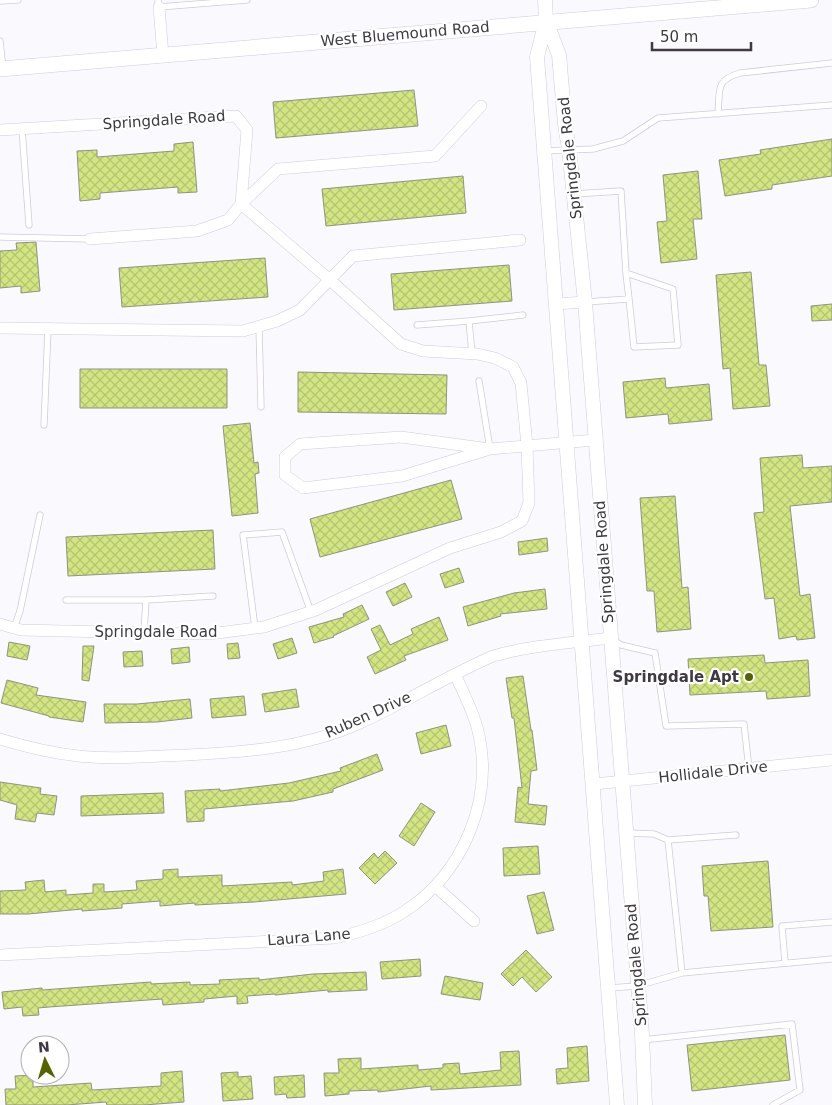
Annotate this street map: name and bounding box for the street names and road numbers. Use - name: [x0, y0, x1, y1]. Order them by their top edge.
- street label: West Bluemound Road: [320, 18, 490, 50]
- street label: Springdale Road: [555, 96, 585, 220]
- street label: Springdale Road: [102, 107, 226, 133]
- street label: Springdale Road: [591, 500, 617, 624]
- street label: Springdale Road: [95, 623, 217, 641]
- street label: Ruben Drive: [322, 688, 414, 742]
- street label: Hollidale Drive: [657, 757, 769, 787]
- street label: Springdale Road: [622, 903, 650, 1027]
- street label: Laura Lane: [267, 924, 351, 950]

